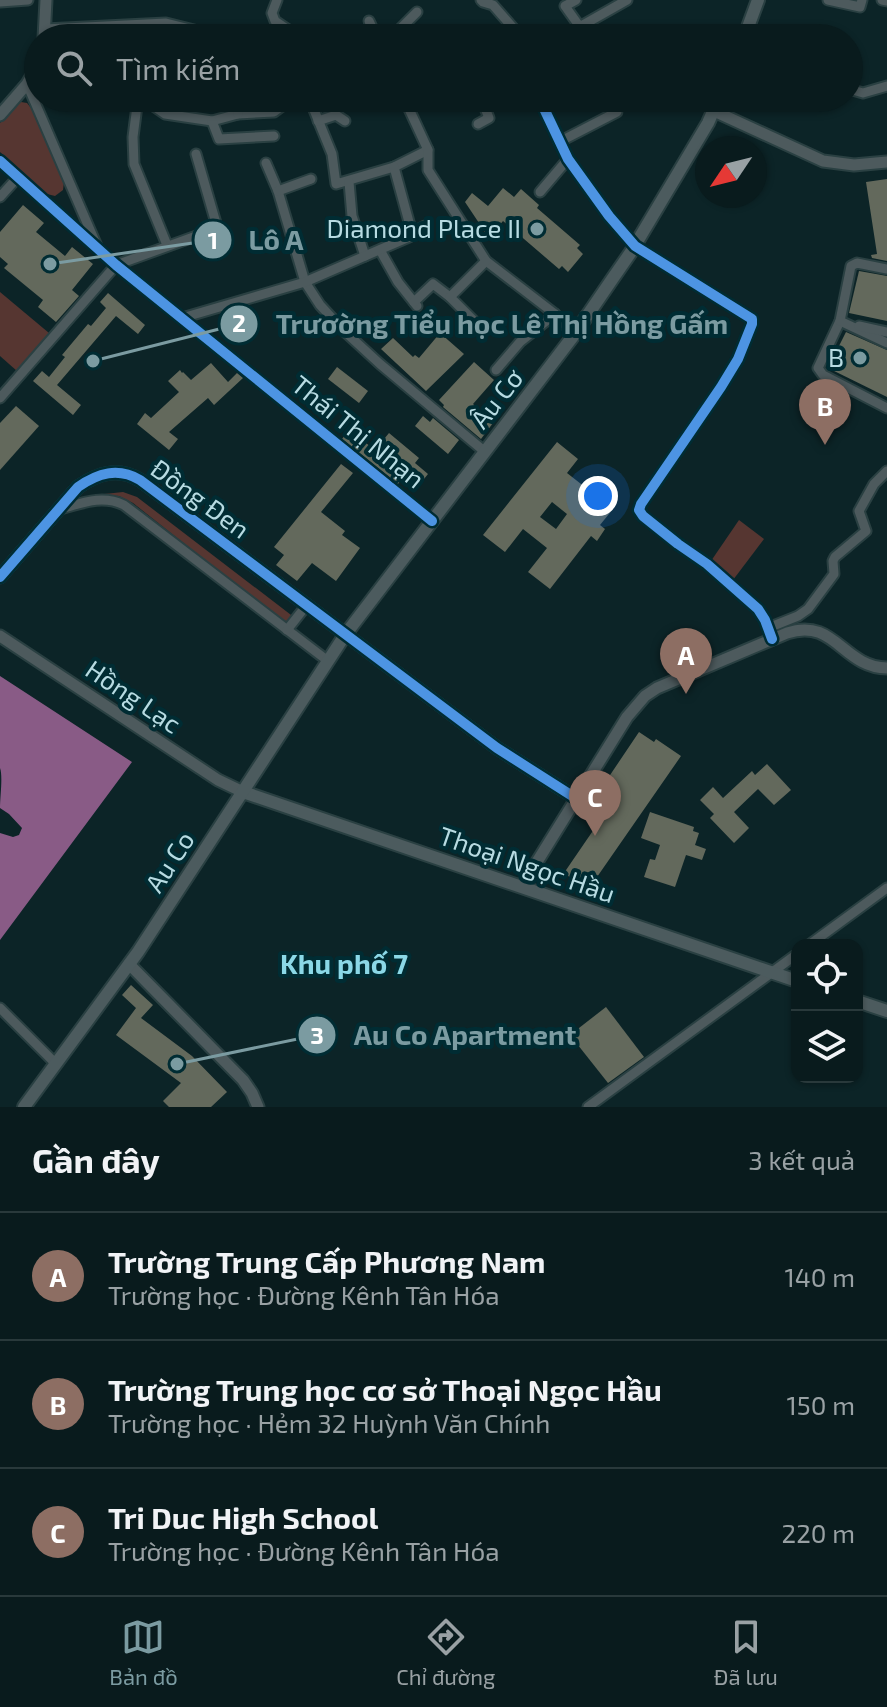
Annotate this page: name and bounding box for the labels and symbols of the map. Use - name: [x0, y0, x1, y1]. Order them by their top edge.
- north arrow: [695, 136, 767, 208]
- place label: Diamond Place II: [326, 212, 521, 243]
- callout: Lô A: [193, 214, 320, 266]
- marker: Diamond Place II: [528, 220, 546, 238]
- text: Lô A: [248, 222, 304, 256]
- text: 1: [208, 225, 218, 254]
- callout: Trươờng Tiểu học Lê Thị Hồng Gấm: [219, 298, 745, 350]
- text: Trươờng Tiểu học Lê Thị Hồng Gấm: [276, 306, 728, 340]
- text: 2: [232, 308, 246, 337]
- place label: B: [828, 341, 844, 372]
- marker: B: [851, 349, 869, 367]
- street label: Âu Cơ: [463, 362, 529, 434]
- street label: Thái Thị Nhạn: [286, 368, 431, 494]
- pin: B: [799, 379, 851, 445]
- street label: Đồng Đen: [146, 452, 256, 544]
- your location: [578, 476, 618, 516]
- pin: A: [660, 628, 712, 694]
- street label: Hồng Lạc: [80, 653, 187, 739]
- pin: C: [569, 770, 621, 836]
- street label: Thoại Ngọc Hầu: [435, 819, 620, 908]
- street label: Au Co: [138, 825, 200, 897]
- district label: Khu phố 7: [280, 946, 408, 980]
- callout: Au Co Apartment: [297, 1009, 593, 1061]
- text: Au Co Apartment: [354, 1017, 576, 1051]
- text: 3: [310, 1020, 324, 1049]

